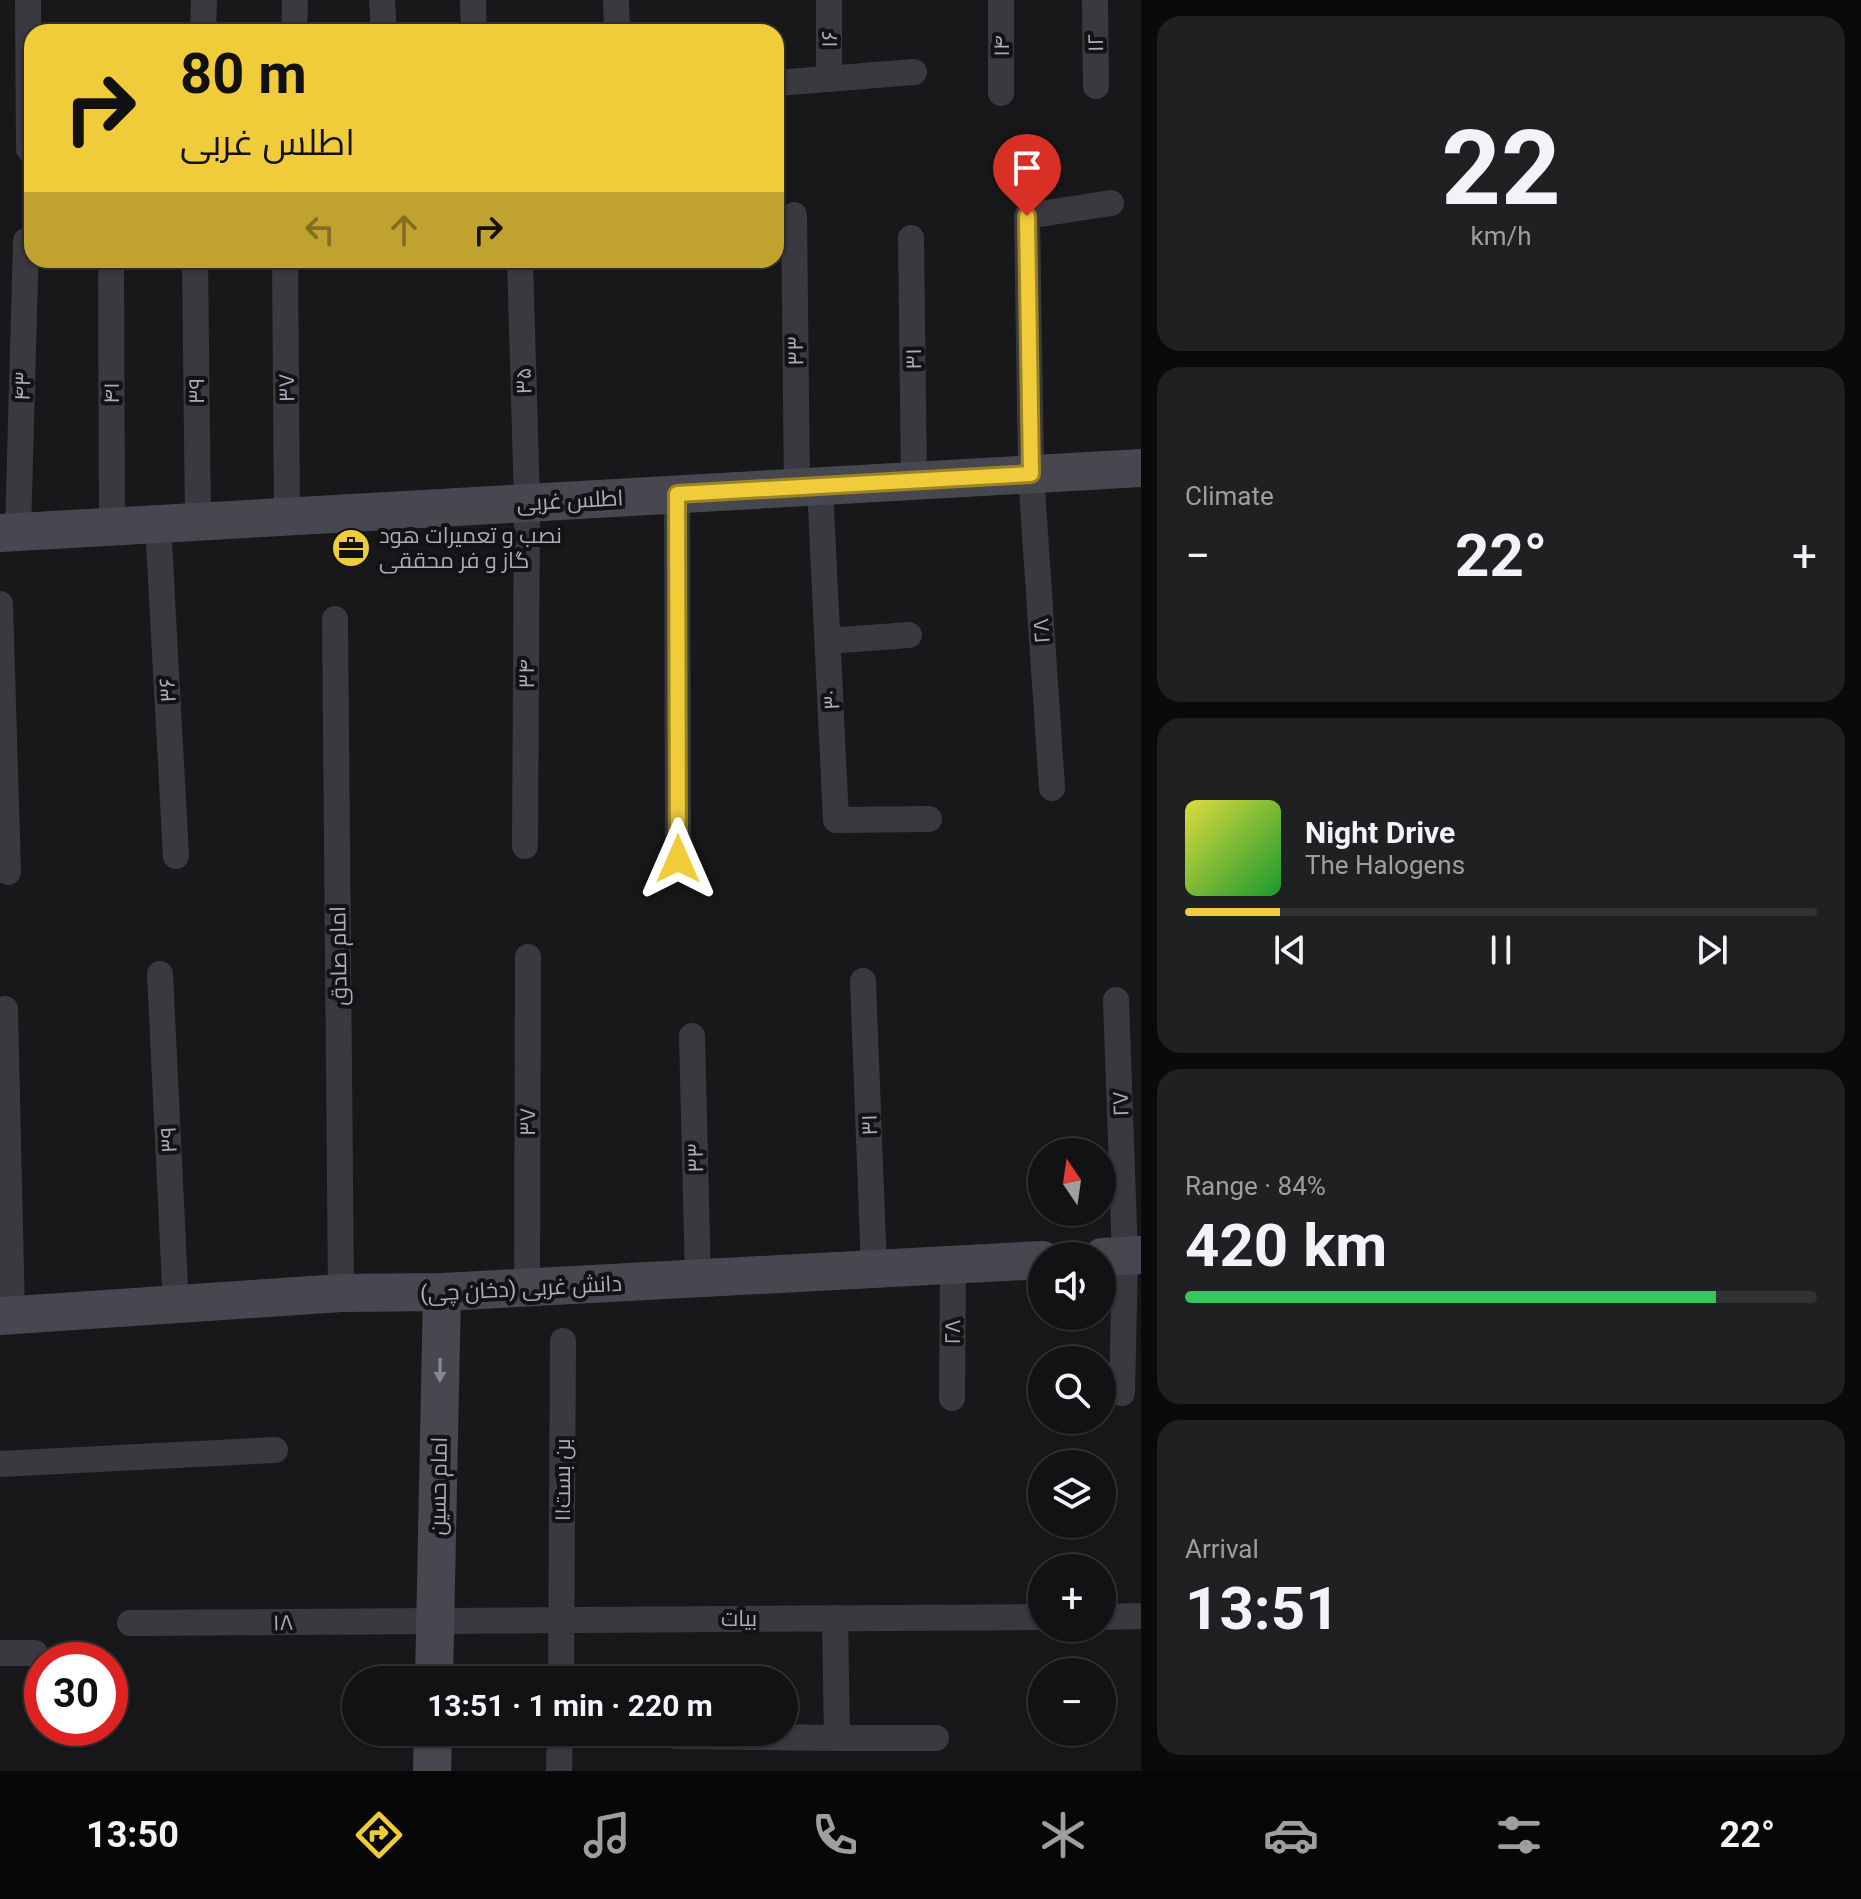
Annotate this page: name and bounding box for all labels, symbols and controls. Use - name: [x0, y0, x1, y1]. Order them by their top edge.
- street label: ۱۶: [817, 30, 842, 48]
- street label: ۱۲: [1083, 34, 1108, 52]
- street label: ۱۴: [989, 35, 1014, 57]
- text: 80 m: [180, 41, 307, 107]
- icon: right: [48, 56, 152, 160]
- text: 22: [1441, 108, 1561, 229]
- text: اطلس غربی: [180, 122, 355, 164]
- pin: [993, 134, 1061, 216]
- icon: arrive: [1005, 146, 1049, 190]
- icon: left: [298, 208, 342, 252]
- icon: ahead: [382, 208, 426, 252]
- icon: right: [466, 208, 510, 252]
- text: km/h: [1470, 221, 1532, 251]
- street label: ۳۳: [783, 336, 808, 366]
- street label: ۳۱: [901, 348, 926, 370]
- street label: ۳۵: [511, 367, 536, 395]
- street label: ۴۳: [9, 371, 36, 401]
- street label: ۳۷: [274, 373, 299, 403]
- street label: ۳۹: [184, 378, 209, 404]
- street label: ۴۱: [99, 382, 124, 404]
- text: Climate: [1185, 481, 1274, 511]
- street label: اطلس غربی: [516, 485, 624, 517]
- text: 22°: [1455, 520, 1547, 591]
- place label: نصب و تعمیرات هود گاز و فر محققی: [379, 523, 562, 574]
- office icon: نصب و تعمیرات هود گاز و فر محققی: [330, 527, 372, 569]
- text: −: [1185, 530, 1210, 582]
- text: +: [1792, 530, 1817, 582]
- street label: ۲۸: [1028, 617, 1055, 644]
- street label: ۳۴: [514, 659, 539, 689]
- street label: ۳۶: [154, 677, 181, 703]
- street label: ۳۰: [818, 689, 845, 711]
- text: Night Drive: [1305, 815, 1455, 850]
- position arrow: [636, 817, 720, 901]
- text: The Halogens: [1305, 850, 1465, 880]
- street label: امام صادق: [325, 906, 355, 1006]
- icon: previous: [1268, 928, 1312, 972]
- icon: pause: [1479, 928, 1523, 972]
- icon: next: [1690, 928, 1734, 972]
- street label: ۲۷: [1108, 1091, 1133, 1117]
- street label: ۳۷: [515, 1108, 540, 1136]
- street label: ۳۱: [857, 1114, 882, 1136]
- street label: ۳۹: [155, 1126, 182, 1154]
- north arrow: [1028, 1138, 1116, 1226]
- map controls: [1028, 1138, 1116, 1746]
- street label: ۳۳: [683, 1143, 708, 1173]
- text: Range · 84%: [1185, 1171, 1326, 1201]
- text: 420 km: [1185, 1210, 1387, 1281]
- button: sound: [1028, 1242, 1116, 1330]
- street label: دانش غربی (دخان چی): [420, 1271, 623, 1308]
- street label: ۲۸: [940, 1319, 965, 1345]
- button: search: [1028, 1346, 1116, 1434]
- one-way arrow: [434, 1358, 446, 1383]
- street label: امام حسین: [425, 1436, 455, 1536]
- street label: بن بست۱۱: [550, 1438, 576, 1522]
- button: layers: [1028, 1450, 1116, 1538]
- text: Arrival: [1185, 1534, 1259, 1564]
- button: +: [1028, 1554, 1116, 1642]
- text: 13:51: [1185, 1573, 1340, 1644]
- street label: بیات: [721, 1606, 757, 1631]
- street label: ۱۸: [273, 1610, 293, 1635]
- speed limit sign: 30: [24, 1642, 128, 1746]
- button: −: [1028, 1658, 1116, 1746]
- text: 13:51 · 1 min · 220 m: [427, 1688, 713, 1723]
- icon: directions: [351, 1807, 407, 1863]
- icon: music: [579, 1807, 635, 1863]
- icon: phone: [807, 1807, 863, 1863]
- icon: climate: [1035, 1807, 1091, 1863]
- icon: car: [1263, 1807, 1319, 1863]
- icon: filters: [1491, 1807, 1547, 1863]
- text: 13:50: [86, 1814, 179, 1856]
- text: 22°: [1720, 1814, 1775, 1856]

